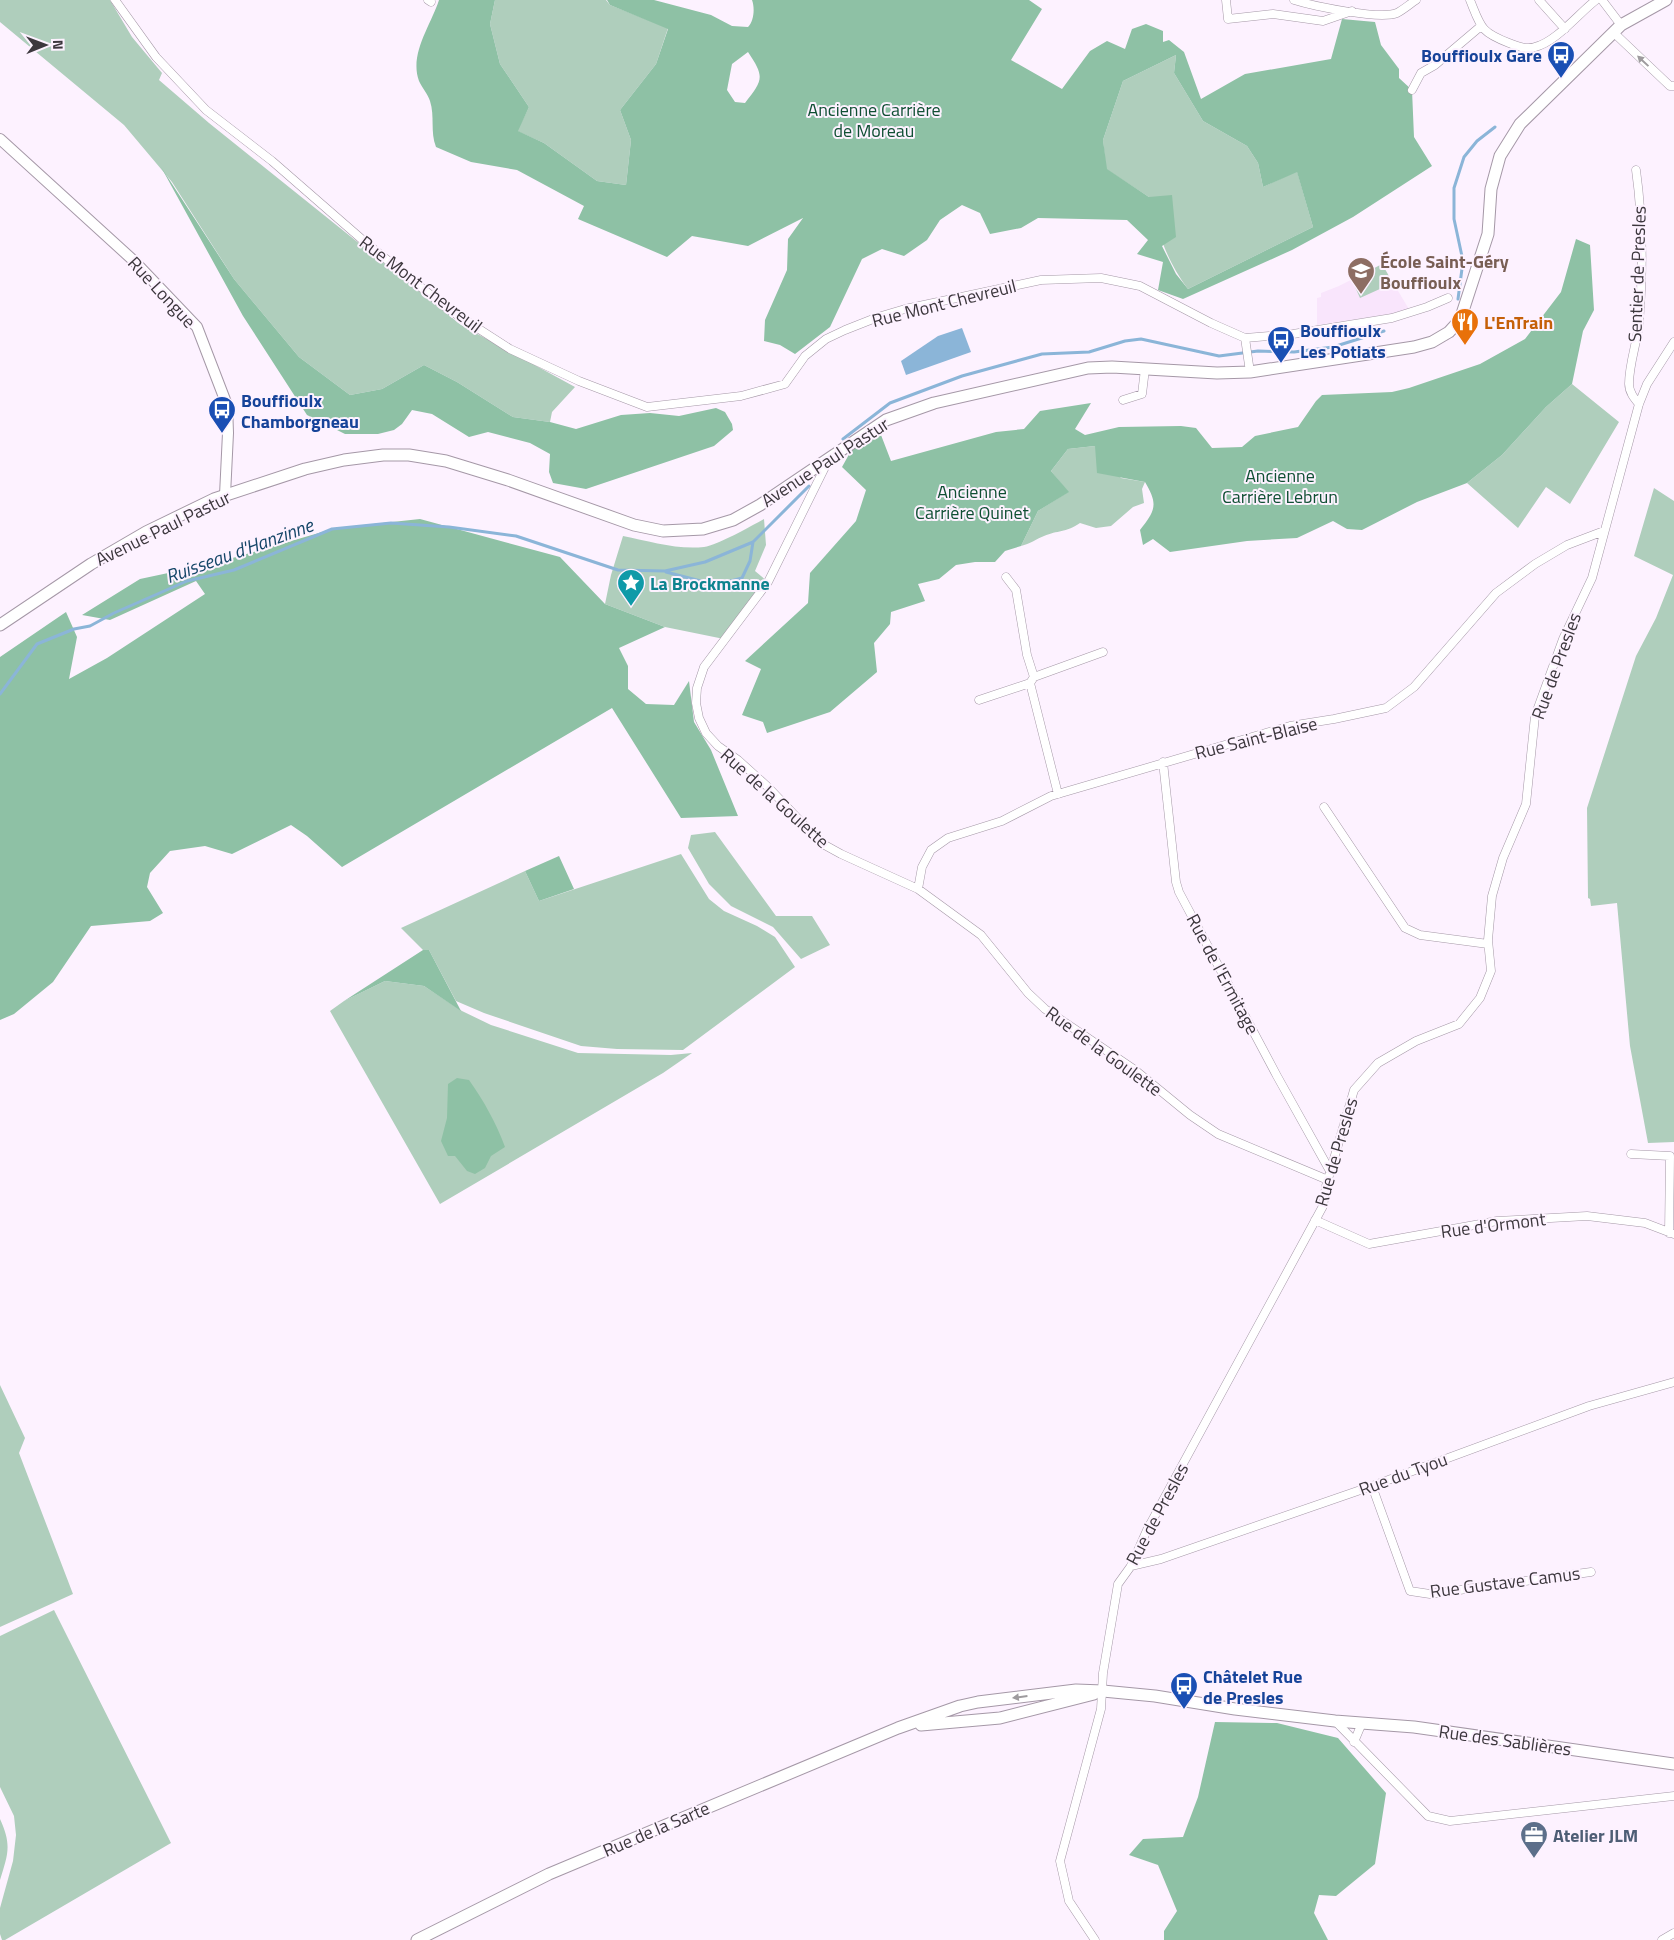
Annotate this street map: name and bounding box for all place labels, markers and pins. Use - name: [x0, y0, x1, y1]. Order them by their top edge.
- bus stop icon: Bouffioulx Gare: [1546, 40, 1576, 79]
- place label: Bouffioulx Gare: [1421, 42, 1542, 69]
- place label: École Saint-Géry Bouffioulx: [1380, 248, 1509, 296]
- school or university icon: École Saint-Géry Bouffioulx: [1346, 256, 1376, 295]
- restaurant icon: L'EnTrain: [1450, 307, 1480, 346]
- place label: L'EnTrain: [1484, 309, 1553, 336]
- place label: Bouffioulx Les Potiats: [1300, 317, 1386, 365]
- bus stop icon: Bouffioulx Les Potiats: [1266, 325, 1296, 364]
- place label: Bouffioulx Chamborgneau: [241, 387, 359, 435]
- bus stop icon: Bouffioulx Chamborgneau: [207, 395, 237, 434]
- place icon: La Brockmanne: [616, 568, 646, 607]
- place label: La Brockmanne: [650, 570, 770, 597]
- place label: Châtelet Rue de Presles: [1203, 1663, 1303, 1711]
- bus stop icon: Châtelet Rue de Presles: [1169, 1671, 1199, 1710]
- office icon: Atelier JLM: [1519, 1820, 1549, 1859]
- place label: Atelier JLM: [1553, 1822, 1638, 1849]

